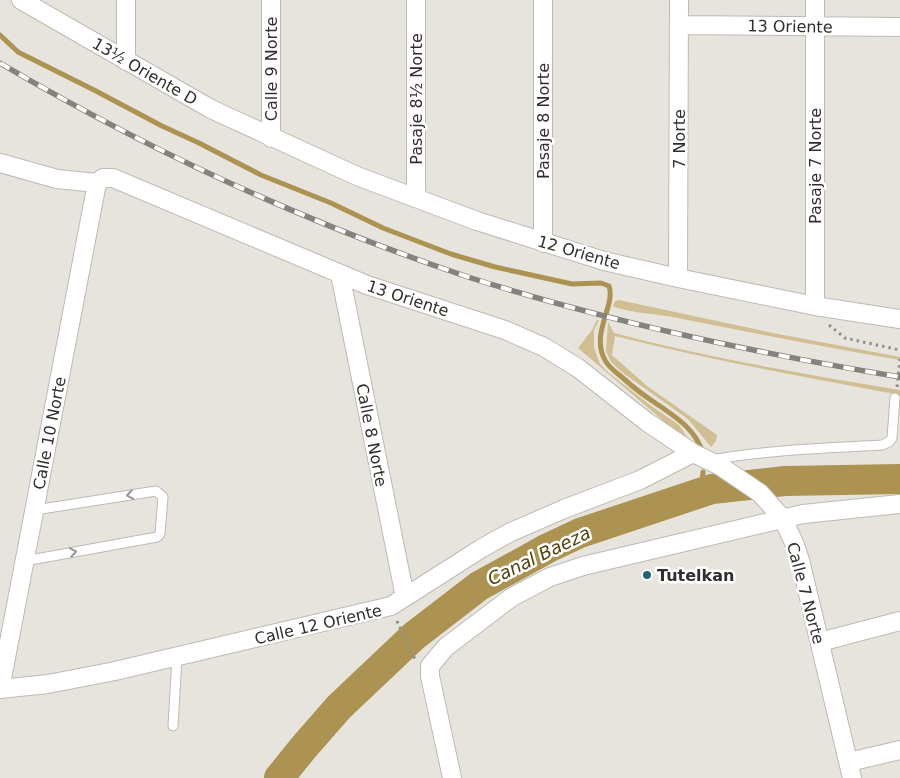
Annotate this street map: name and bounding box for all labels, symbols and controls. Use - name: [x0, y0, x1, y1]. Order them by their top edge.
- street label: 13 Oriente: [747, 16, 833, 37]
- street label: Calle 9 Norte: [262, 17, 281, 121]
- street label: Pasaje 8½ Norte: [407, 33, 426, 165]
- street label: 13½ Oriente D: [89, 34, 201, 109]
- street label: Pasaje 8 Norte: [534, 63, 553, 179]
- street label: Pasaje 7 Norte: [806, 108, 825, 224]
- street label: 7 Norte: [670, 109, 689, 169]
- street label: 12 Oriente: [535, 232, 622, 273]
- street label: 13 Oriente: [364, 276, 451, 321]
- street label: Calle 10 Norte: [29, 375, 70, 491]
- street label: Calle 8 Norte: [352, 382, 391, 488]
- one-way arrow: [125, 489, 133, 500]
- water label: Canal Baeza: [484, 522, 594, 589]
- street label: Calle 7 Norte: [783, 540, 828, 646]
- one-way arrow: [68, 548, 77, 558]
- place label: Tutelkan: [657, 566, 734, 585]
- marker: Tutelkan: [641, 569, 653, 581]
- street label: Calle 12 Oriente: [253, 601, 384, 648]

